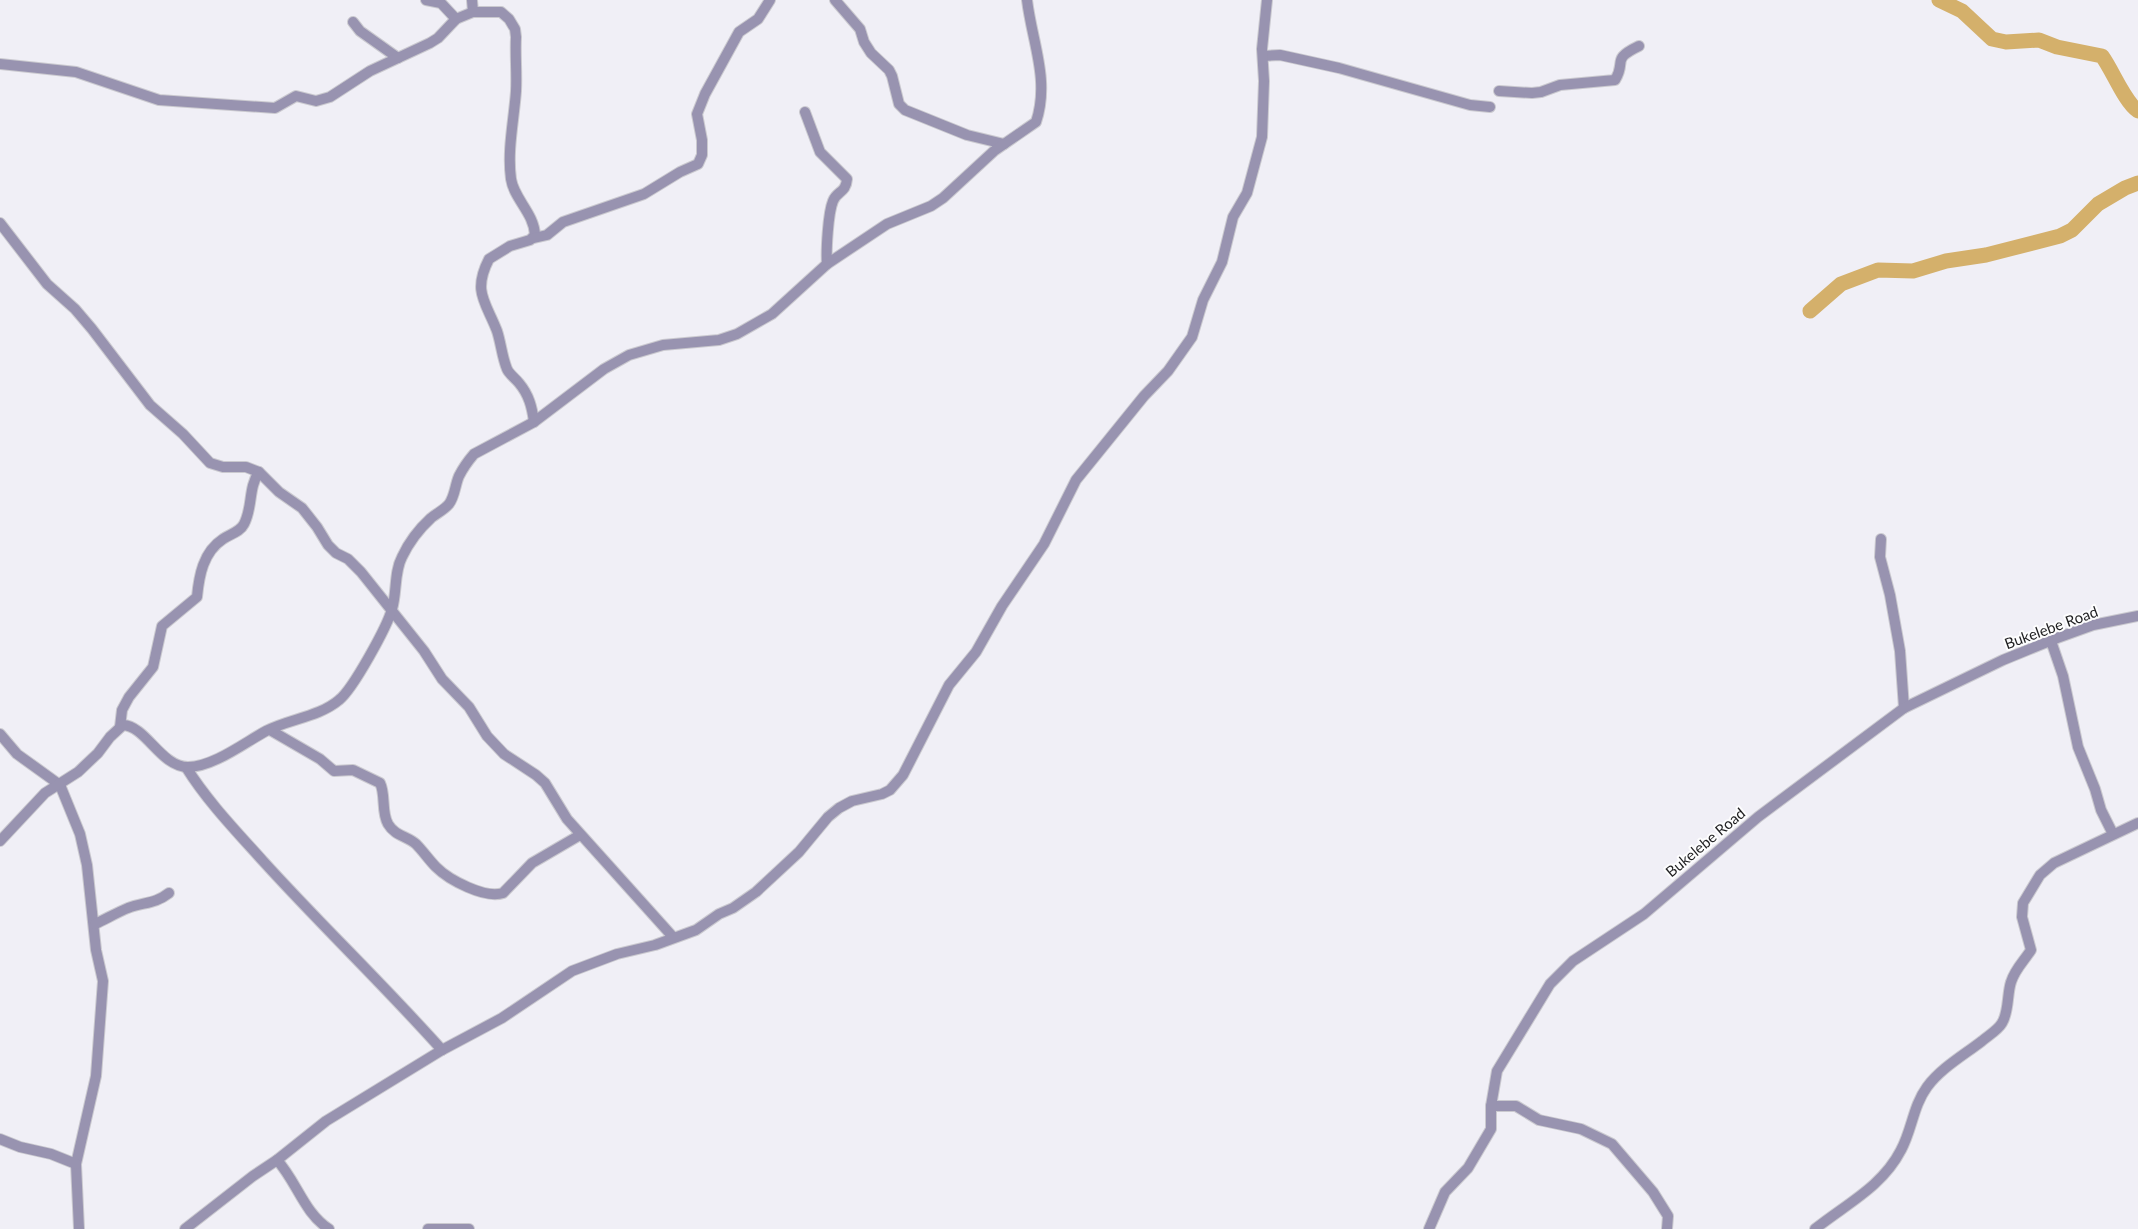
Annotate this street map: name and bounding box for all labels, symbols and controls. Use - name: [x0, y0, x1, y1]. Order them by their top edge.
- street label: Bukelebe Road: [2002, 602, 2100, 652]
- street label: Bukelebe Road: [1662, 804, 1748, 880]

